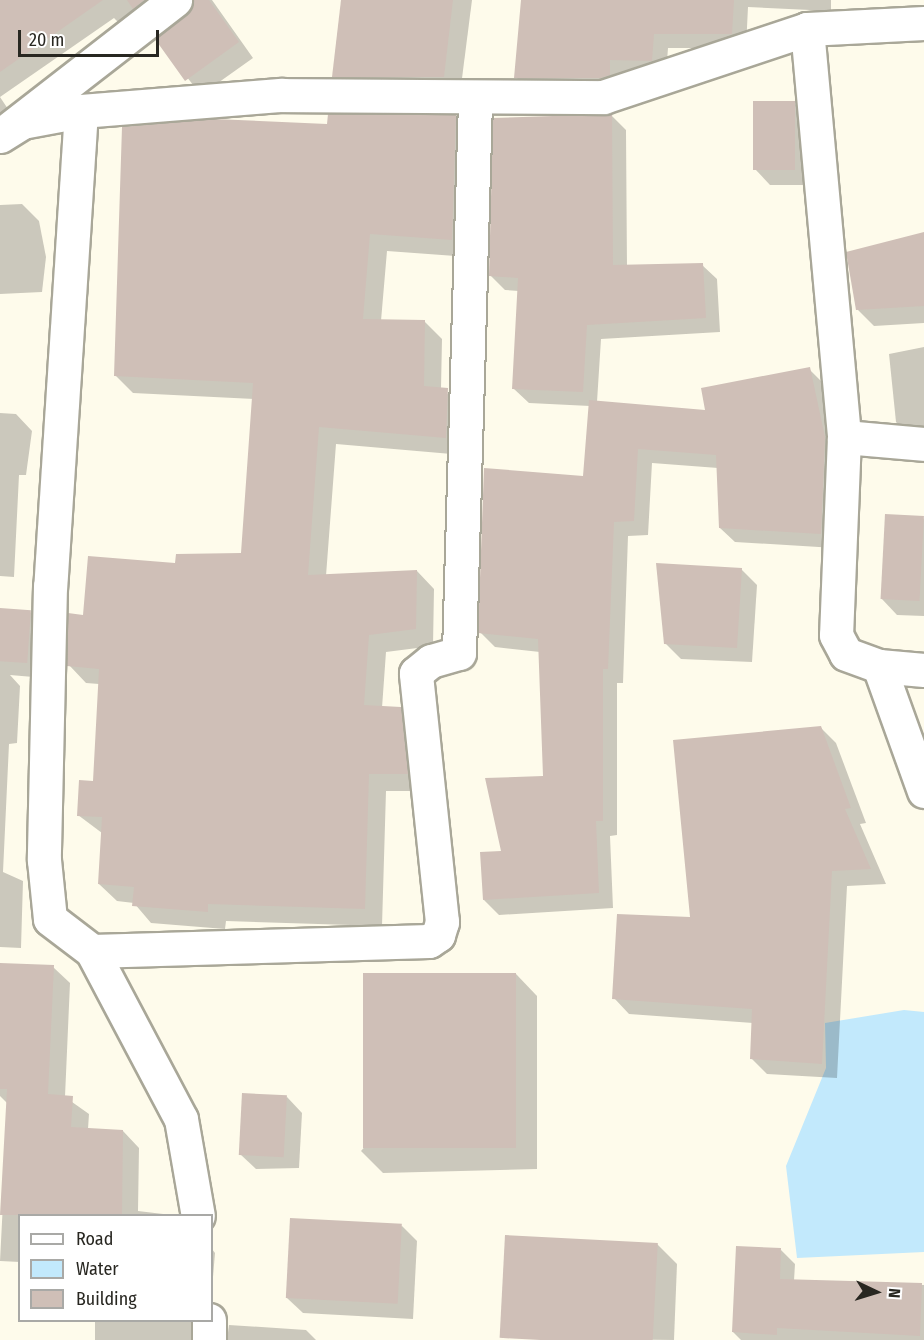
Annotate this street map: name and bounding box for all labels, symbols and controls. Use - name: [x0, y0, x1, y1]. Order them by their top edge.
- scale bar: [21, 18, 162, 56]
- text: 20 m: [29, 29, 64, 51]
- legend: [18, 1214, 213, 1322]
- text: Road: [76, 1228, 113, 1250]
- text: Water: [76, 1258, 119, 1280]
- north arrow: [846, 1262, 906, 1322]
- text: Building: [76, 1288, 137, 1310]
- text: N: [885, 1288, 904, 1299]

